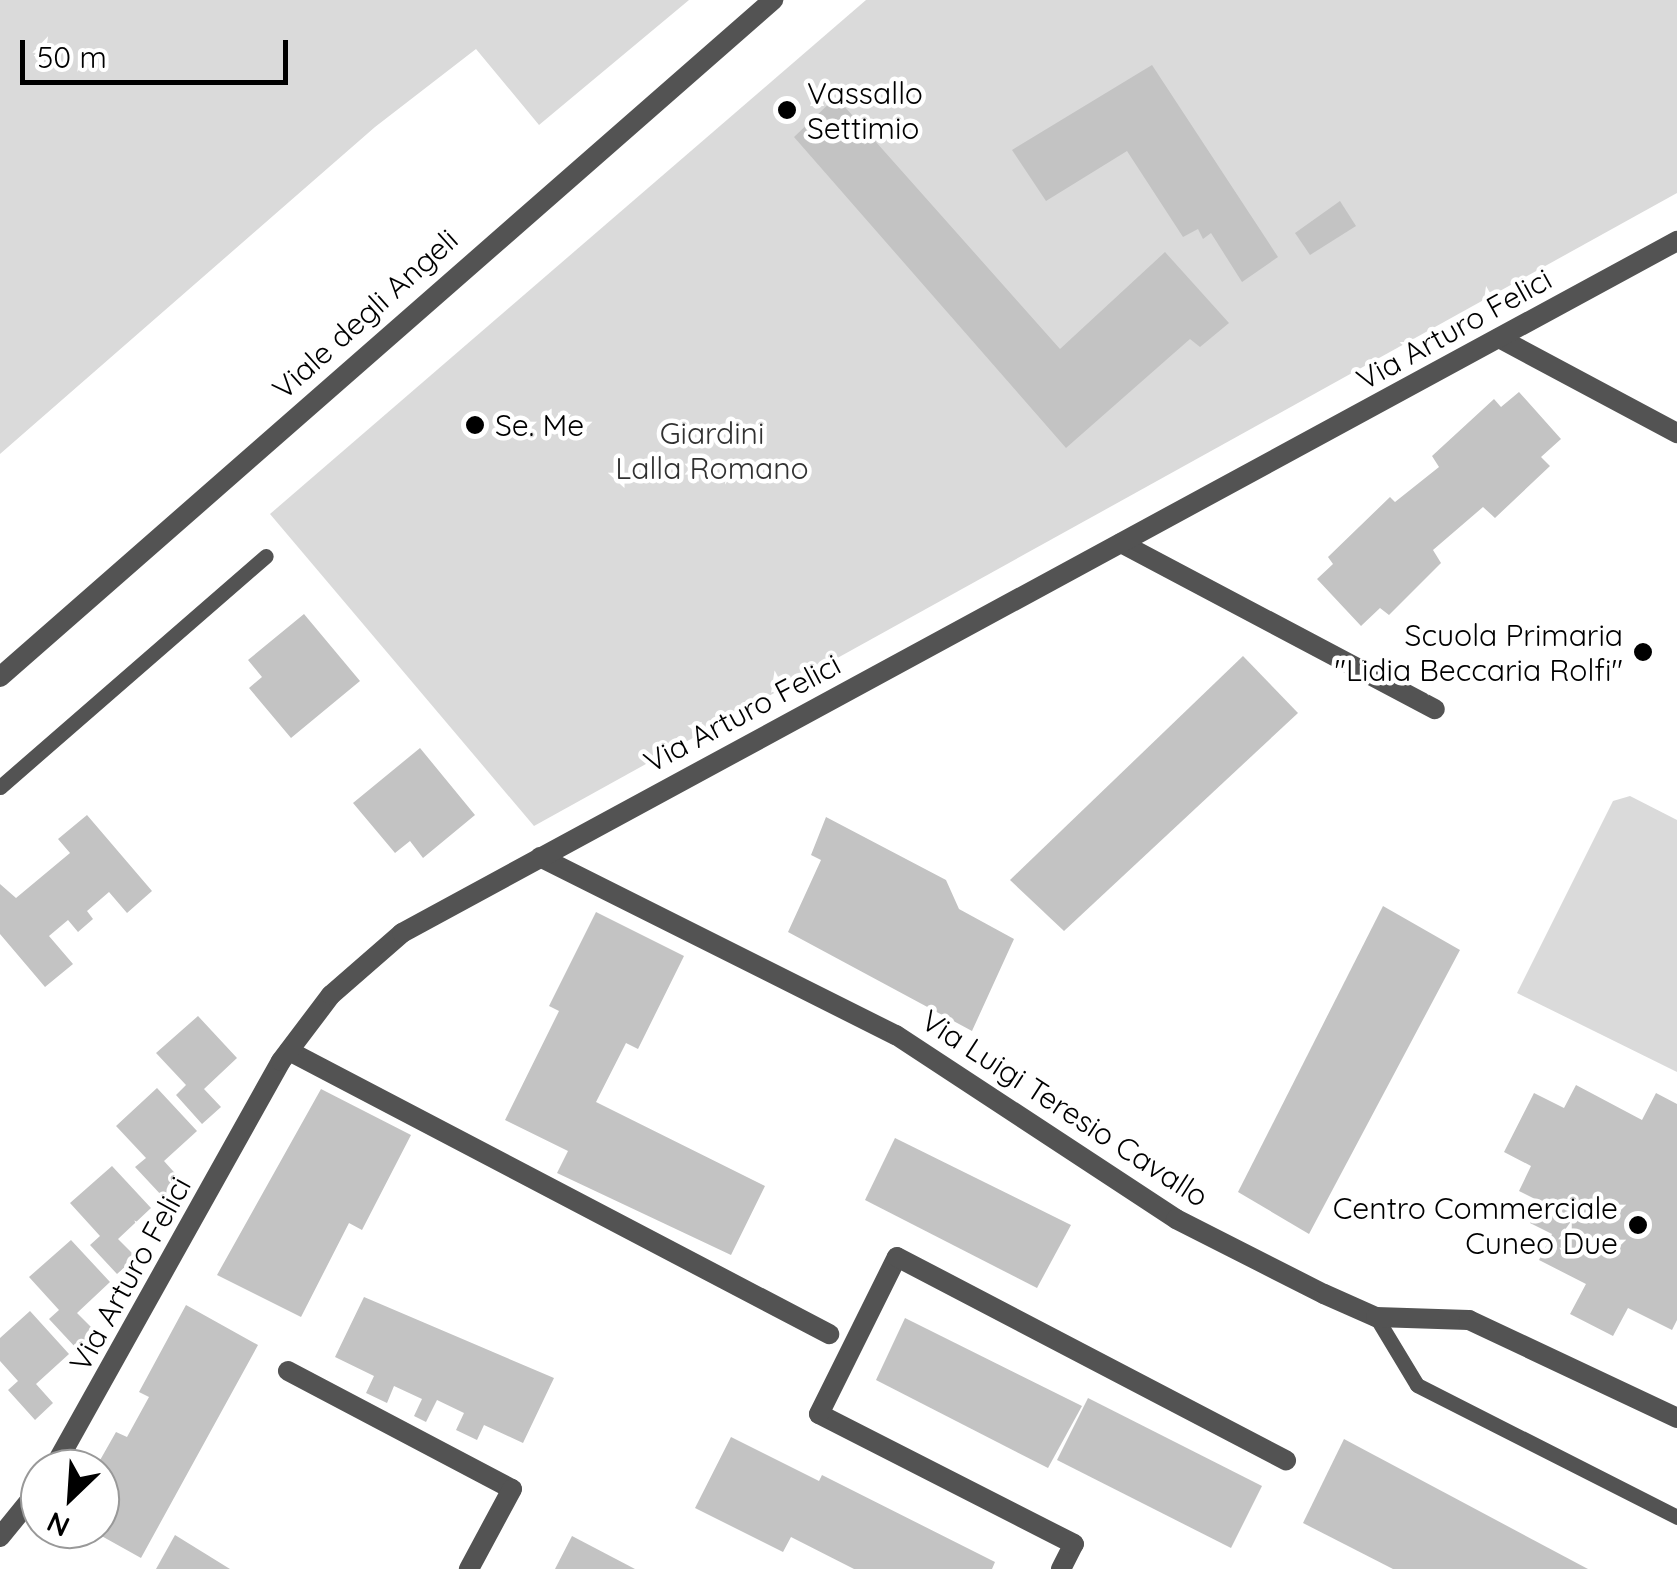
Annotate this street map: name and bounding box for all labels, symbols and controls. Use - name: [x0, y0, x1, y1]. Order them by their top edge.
- scale bar: [25, 20, 292, 82]
- text: 50 m: [37, 38, 107, 76]
- place label: Vassallo Settimio: [807, 75, 923, 146]
- marker: Vassallo Settimio: [776, 99, 798, 121]
- street label: Viale degli Angeli: [265, 221, 465, 407]
- street label: Via Arturo Felici: [1350, 261, 1558, 397]
- place label: Se. Me: [495, 407, 584, 443]
- marker: Se. Me: [464, 414, 486, 436]
- park label: Giardini Lalla Romano: [615, 415, 809, 486]
- place label: Scuola Primaria "Lidia Beccaria Rolfi": [1334, 617, 1623, 688]
- marker: Scuola Primaria "Lidia Beccaria Rolfi": [1632, 641, 1654, 663]
- street label: Via Arturo Felici: [638, 646, 846, 780]
- street label: Via Luigi Teresio Cavallo: [915, 1002, 1215, 1214]
- street label: Via Arturo Felici: [62, 1170, 198, 1378]
- place label: Centro Commerciale Cuneo Due: [1333, 1190, 1618, 1260]
- marker: Centro Commerciale Cuneo Due: [1627, 1214, 1649, 1236]
- north arrow: [20, 1449, 120, 1549]
- text: N: [41, 1505, 75, 1545]

